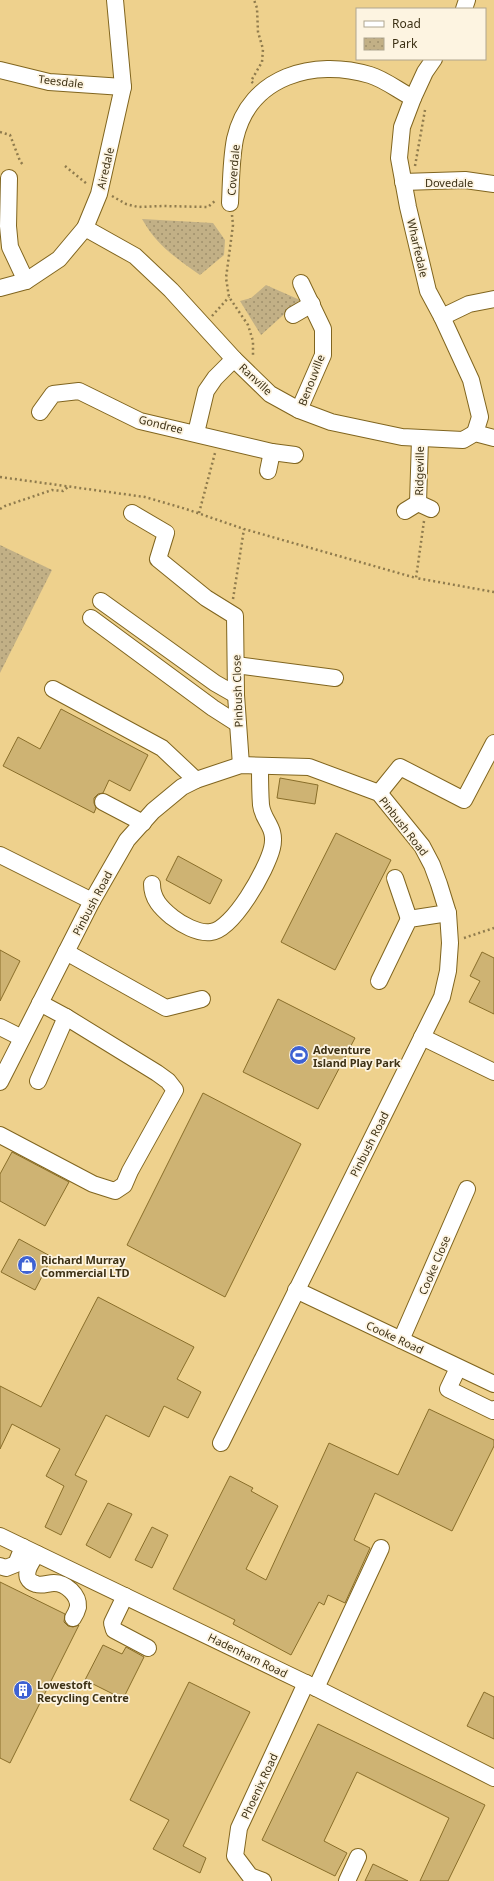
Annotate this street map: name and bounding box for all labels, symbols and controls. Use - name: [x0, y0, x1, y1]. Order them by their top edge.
- legend: [356, 8, 486, 60]
- text: Road: [392, 15, 421, 32]
- text: Park: [392, 35, 418, 52]
- street label: Teesdale: [38, 71, 84, 91]
- street label: Coverdale: [223, 144, 243, 196]
- street label: Airedale: [93, 146, 117, 190]
- street label: Dovedale: [425, 175, 473, 190]
- street label: Wharfedale: [404, 217, 432, 279]
- street label: Benouville: [294, 352, 328, 408]
- street label: Ranville: [236, 360, 276, 398]
- street label: Gondree: [137, 411, 185, 437]
- street label: Ridgeville: [411, 446, 427, 496]
- street label: Pinbush Close: [228, 654, 246, 728]
- street label: Pinbush Road: [376, 793, 432, 859]
- street label: Pinbush Road: [69, 868, 115, 938]
- place label: Adventure Island Play Park: [313, 1042, 401, 1070]
- sports icon: Adventure Island Play Park: [288, 1044, 310, 1066]
- street label: Pinbush Road: [346, 1109, 392, 1179]
- street label: Cooke Close: [415, 1233, 453, 1297]
- place label: Richard Murray Commercial LTD: [41, 1252, 130, 1280]
- shop icon: Richard Murray Commercial LTD: [16, 1254, 38, 1276]
- street label: Cooke Road: [364, 1317, 426, 1357]
- street label: Hadenham Road: [206, 1629, 290, 1681]
- place label: Lowestoft Recycling Centre: [37, 1677, 129, 1705]
- building icon: Lowestoft Recycling Centre: [12, 1679, 34, 1701]
- street label: Phoenix Road: [237, 1751, 281, 1821]

